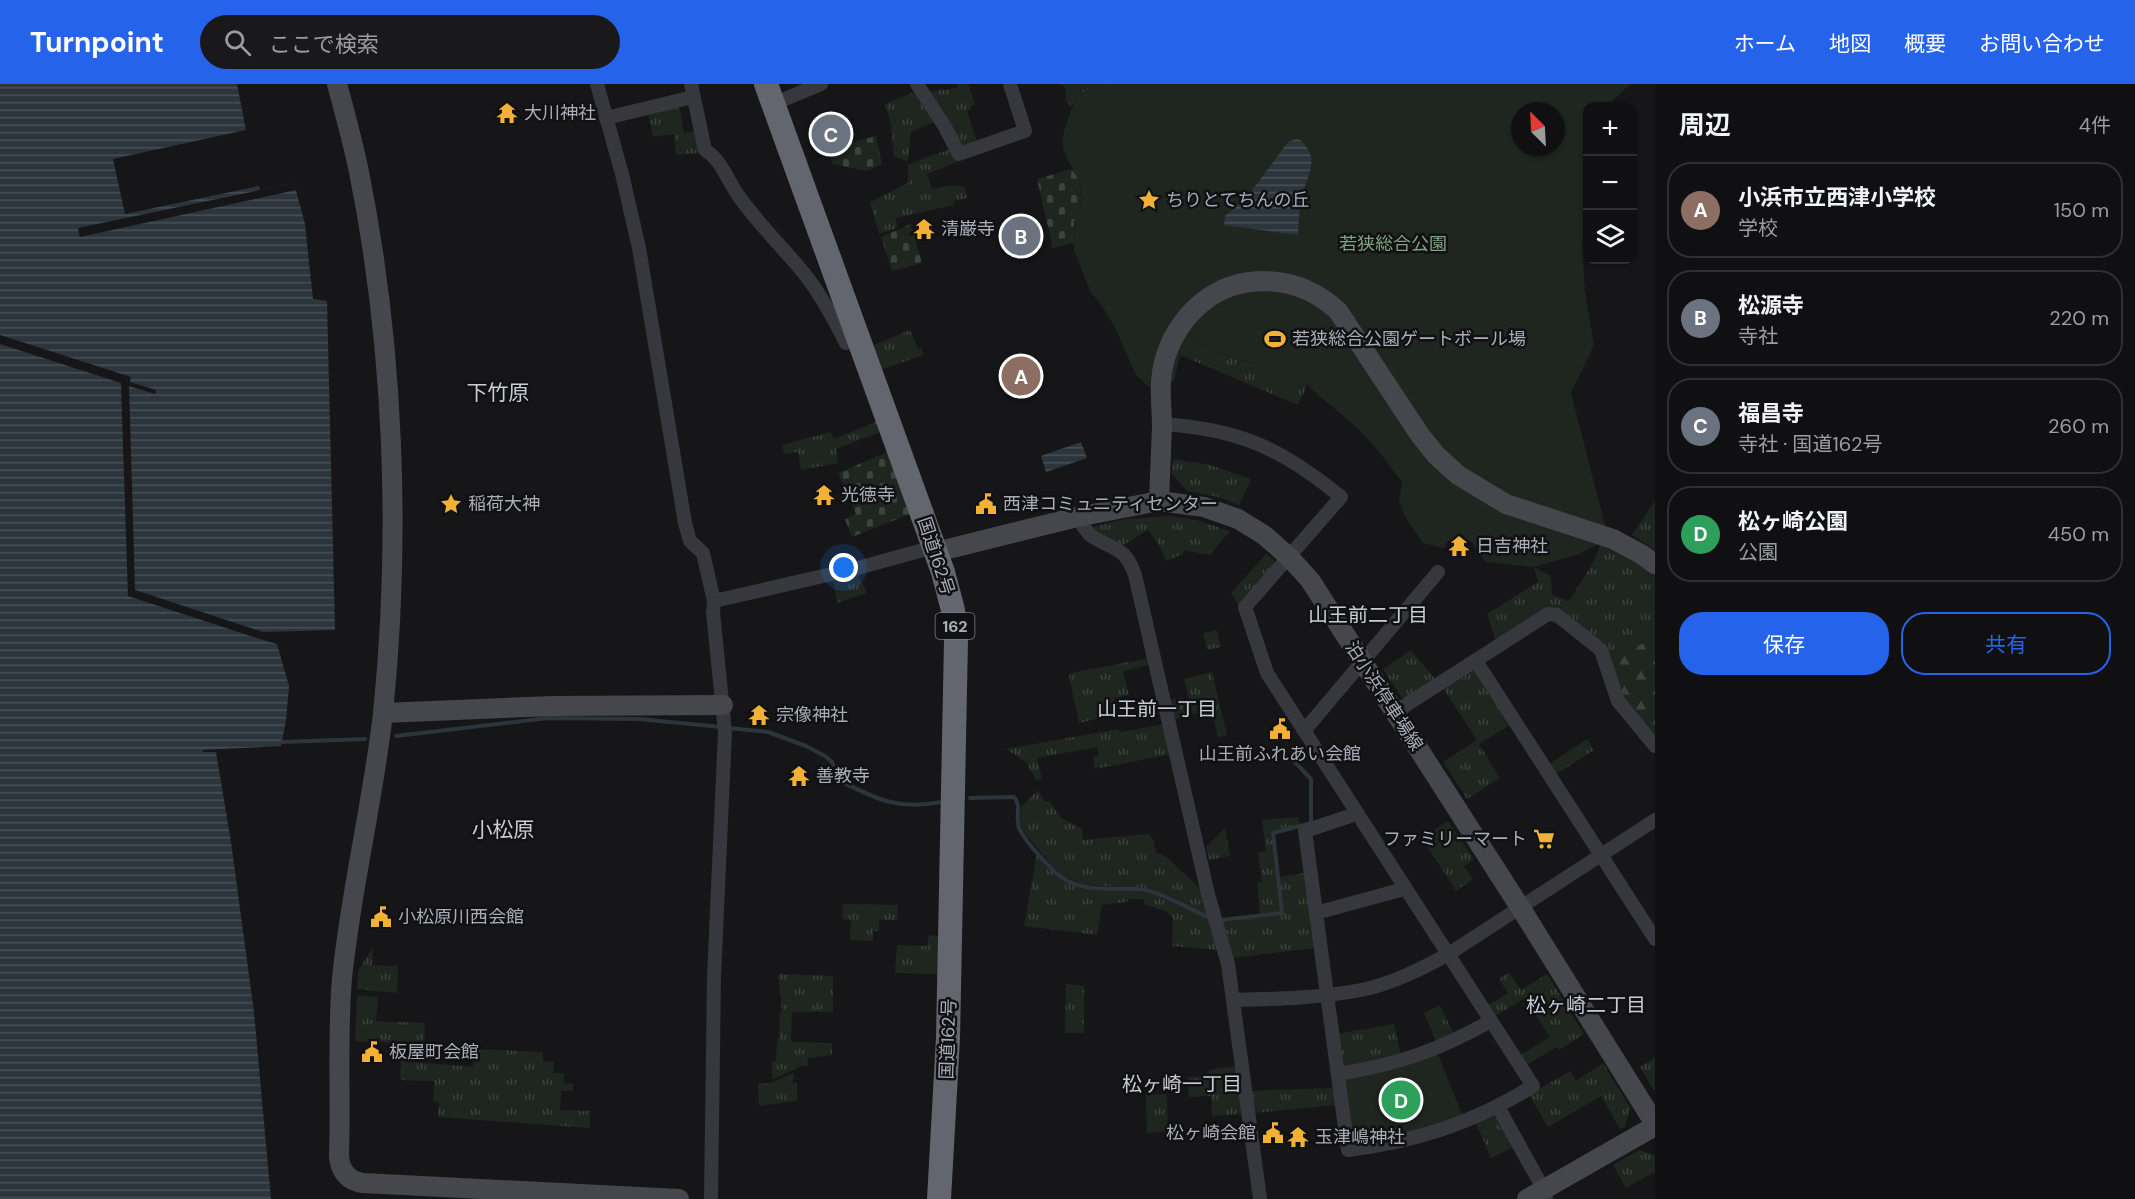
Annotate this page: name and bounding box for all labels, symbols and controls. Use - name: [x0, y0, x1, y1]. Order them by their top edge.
- search box: [200, 15, 620, 69]
- text: Turnpoint: [30, 24, 164, 61]
- icon: search: [221, 26, 254, 59]
- text: ここで検索: [269, 30, 379, 59]
- text: ホーム: [1734, 30, 1796, 58]
- text: 地図: [1829, 30, 1871, 58]
- text: 概要: [1904, 30, 1946, 58]
- text: お問い合わせ: [1979, 30, 2105, 58]
- temple icon: 大川神社: [495, 101, 519, 125]
- place label: 大川神社: [524, 101, 596, 125]
- north arrow: [1511, 102, 1565, 156]
- map controls: [1583, 102, 1637, 264]
- button: +: [1583, 102, 1637, 156]
- text: 周辺: [1679, 108, 1731, 142]
- pin: C: [812, 112, 850, 156]
- text: 4件: [2079, 112, 2111, 138]
- button: −: [1583, 156, 1637, 210]
- text: 小浜市立西津小学校: [1738, 183, 1936, 212]
- place icon: ちりとてちんの丘: [1137, 188, 1161, 212]
- place label: ちりとてちんの丘: [1166, 188, 1309, 212]
- text: A: [1693, 197, 1708, 223]
- text: 150 m: [2054, 197, 2109, 223]
- button: layers: [1583, 210, 1637, 264]
- pin: B: [1002, 214, 1040, 258]
- text: 学校: [1738, 215, 1778, 241]
- temple icon: 清巌寺: [912, 217, 936, 241]
- place label: 清巌寺: [941, 217, 995, 241]
- park label: 若狭総合公園: [1339, 232, 1447, 256]
- text: 松源寺: [1738, 291, 1804, 320]
- text: B: [1694, 305, 1707, 331]
- text: 220 m: [2049, 305, 2109, 331]
- text: 寺社: [1738, 323, 1778, 349]
- sports icon: 若狭総合公園ゲートボール場: [1263, 327, 1287, 351]
- place label: 若狭総合公園ゲートボール場: [1292, 327, 1526, 351]
- pin: A: [1002, 354, 1040, 398]
- district label: 下竹原: [467, 379, 530, 407]
- text: 福昌寺: [1738, 399, 1804, 428]
- text: C: [1693, 413, 1708, 439]
- text: 260 m: [2048, 413, 2109, 439]
- text: 寺社 · 国道162号: [1738, 431, 1882, 457]
- temple icon: 光徳寺: [812, 483, 836, 507]
- place label: 光徳寺: [841, 483, 895, 507]
- place icon: 稲荷大神: [439, 492, 463, 516]
- place label: 稲荷大神: [468, 492, 540, 516]
- public building icon: 西津コミュニティセンター: [974, 492, 998, 516]
- place label: 西津コミュニティセンター: [1003, 492, 1218, 516]
- text: 松ヶ崎公園: [1738, 507, 1848, 536]
- street label: 国道162号: [912, 514, 960, 598]
- text: D: [1693, 521, 1708, 547]
- text: 450 m: [2048, 521, 2109, 547]
- temple icon: 日吉神社: [1447, 534, 1471, 558]
- place label: 日吉神社: [1476, 534, 1548, 558]
- text: 公園: [1738, 539, 1778, 565]
- your location: [829, 553, 858, 582]
- district label: 山王前二丁目: [1308, 602, 1428, 628]
- button: 保存: [1679, 612, 1889, 675]
- button: 共有: [1901, 612, 2111, 675]
- road number: 162: [936, 613, 974, 639]
- street label: 泊小浜停車場線: [1340, 637, 1428, 755]
- district label: 山王前一丁目: [1097, 696, 1217, 722]
- temple icon: 宗像神社: [747, 703, 771, 727]
- place label: 宗像神社: [776, 703, 848, 727]
- public building icon: 山王前ふれあい会館: [1268, 717, 1292, 741]
- place label: 山王前ふれあい会館: [1199, 742, 1361, 766]
- temple icon: 善教寺: [787, 764, 811, 788]
- place label: 善教寺: [816, 764, 870, 788]
- district label: 小松原: [472, 816, 535, 844]
- place label: ファミリーマート: [1383, 827, 1527, 851]
- supermarket icon: ファミリーマート: [1532, 827, 1556, 851]
- public building icon: 小松原川西会館: [369, 905, 393, 929]
- place label: 小松原川西会館: [398, 905, 524, 929]
- district label: 松ヶ崎二丁目: [1526, 992, 1646, 1018]
- street label: 国道162号: [935, 998, 961, 1080]
- public building icon: 板屋町会館: [360, 1040, 384, 1064]
- place label: 板屋町会館: [389, 1040, 479, 1064]
- district label: 松ヶ崎一丁目: [1122, 1071, 1242, 1097]
- pin: D: [1382, 1078, 1420, 1122]
- place label: 松ヶ崎会館: [1166, 1121, 1256, 1145]
- public building icon: 松ヶ崎会館: [1261, 1121, 1285, 1145]
- temple icon: 玉津嶋神社: [1286, 1125, 1310, 1149]
- place label: 玉津嶋神社: [1315, 1125, 1405, 1149]

